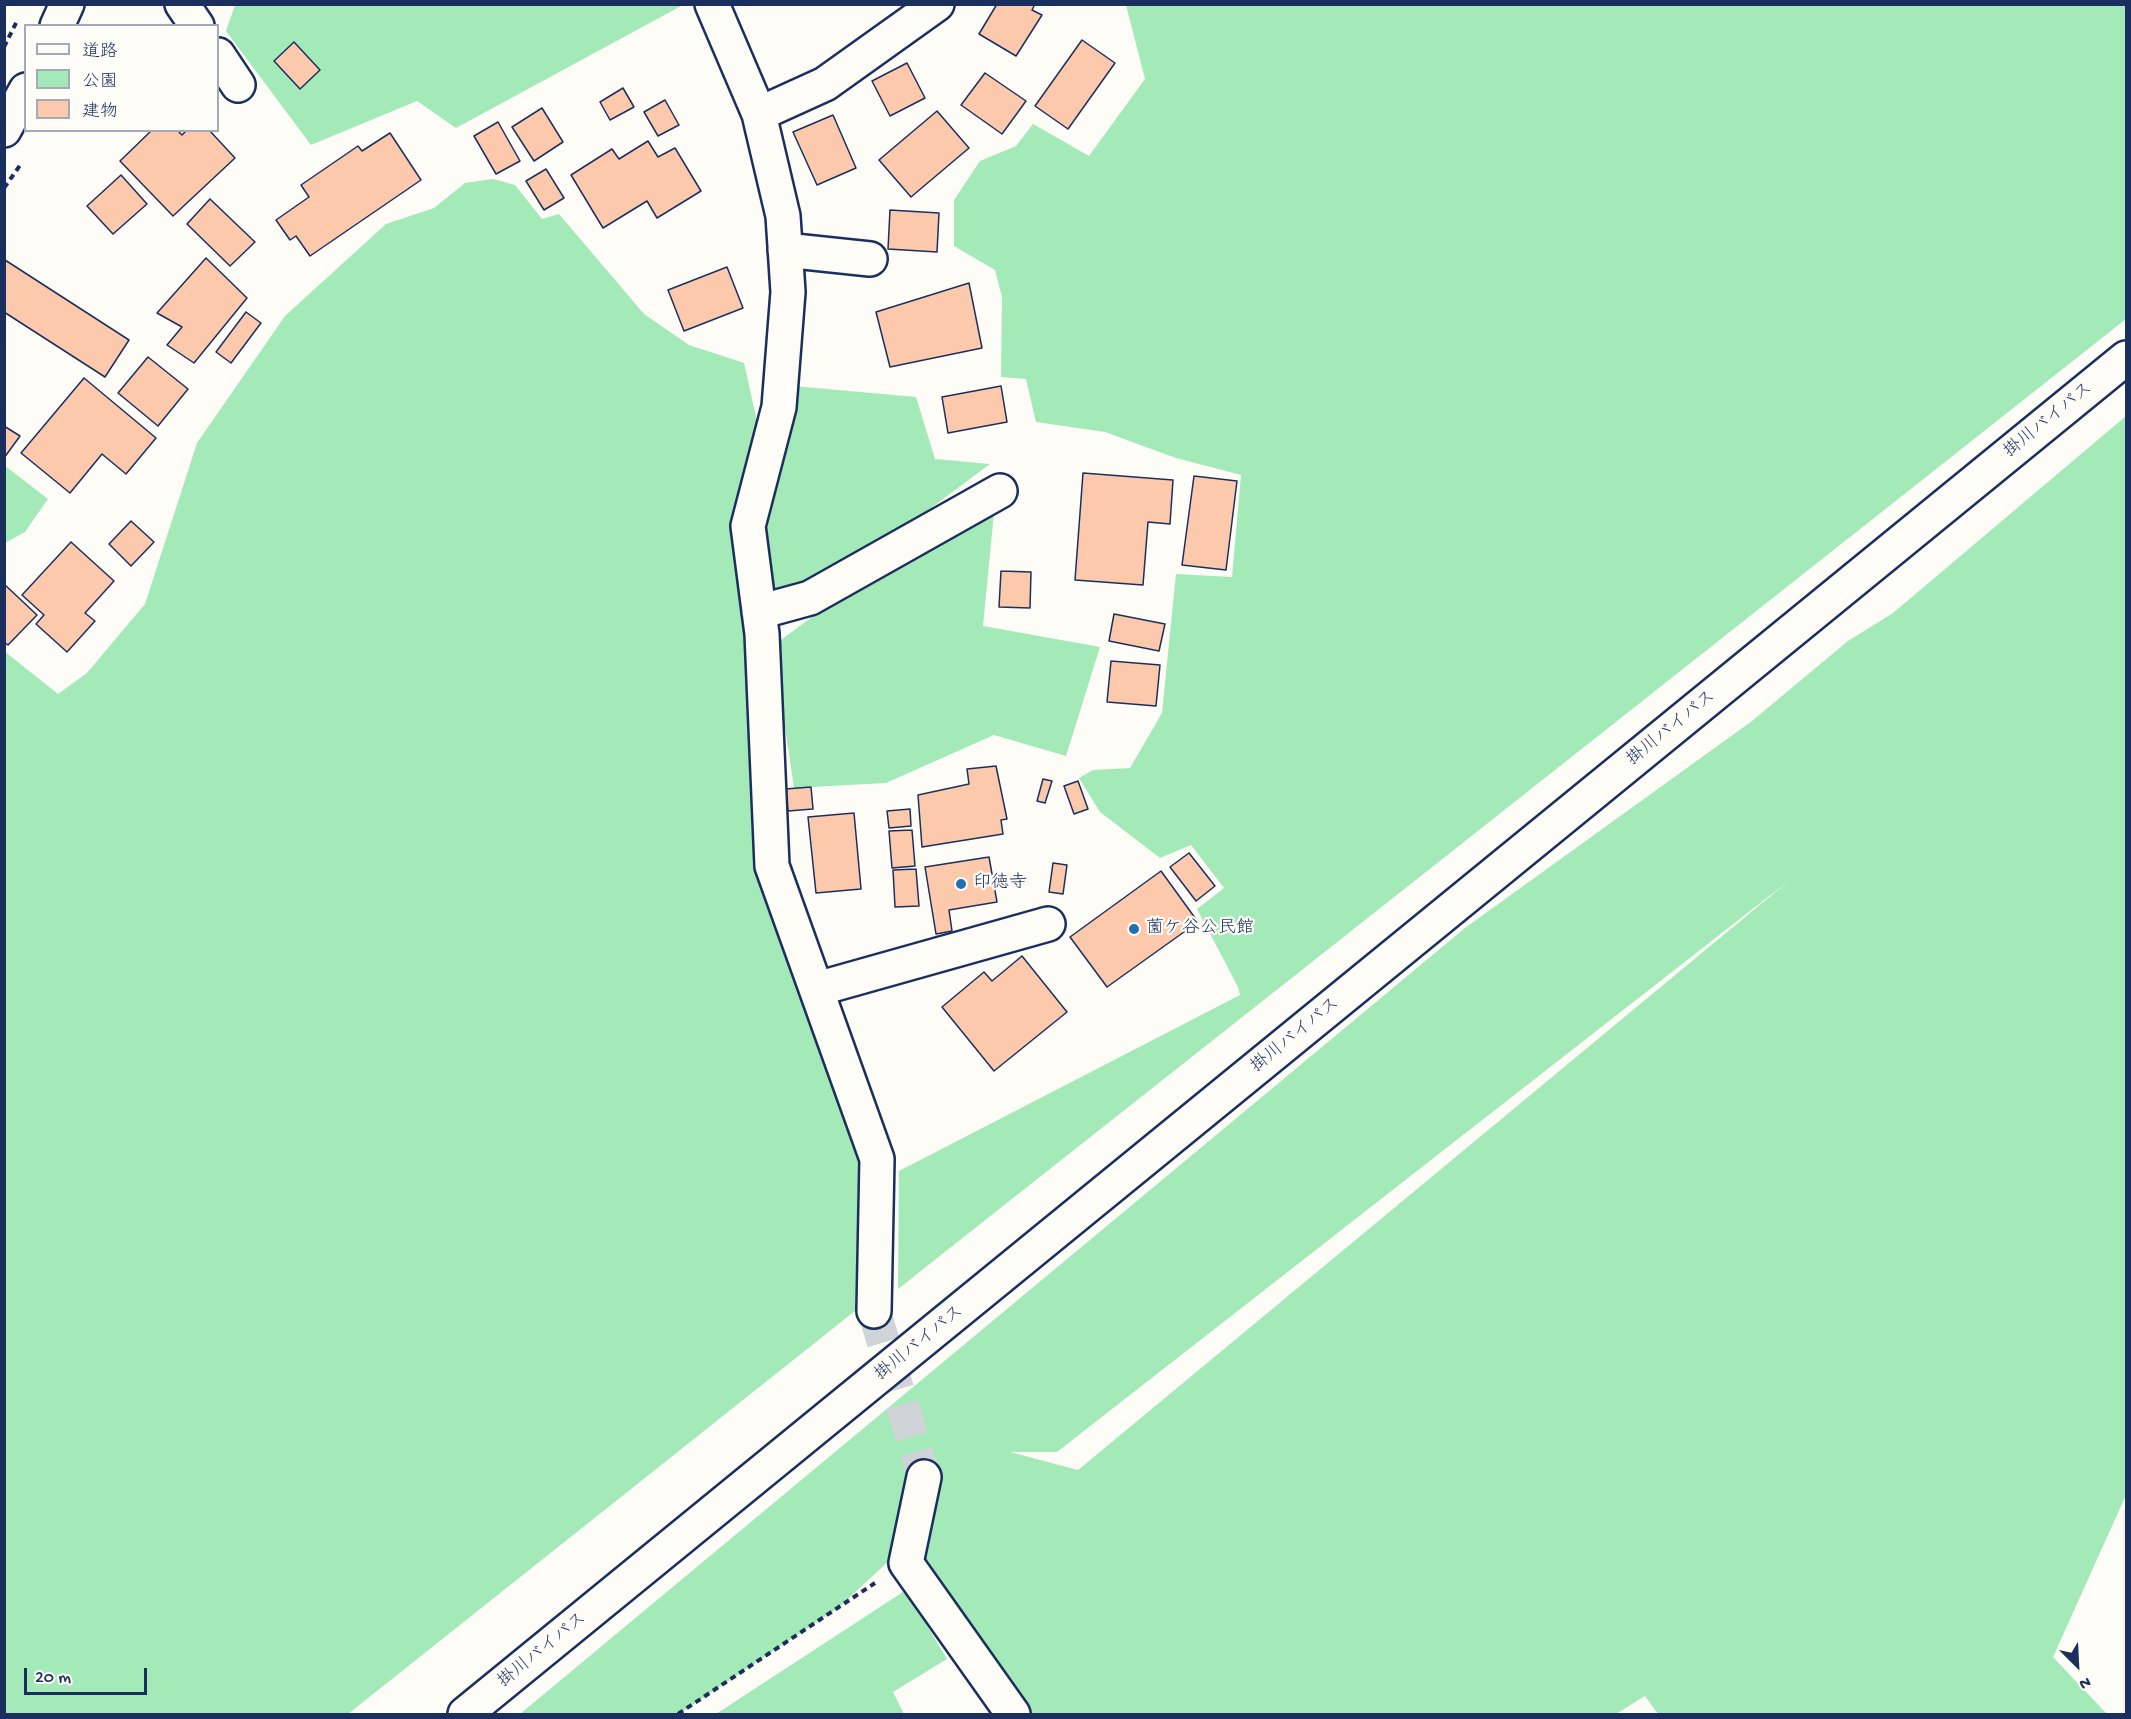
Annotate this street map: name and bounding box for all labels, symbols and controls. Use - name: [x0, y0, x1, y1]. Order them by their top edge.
- legend: [24, 24, 219, 132]
- text: 道路: [82, 42, 118, 63]
- text: 公園: [82, 72, 118, 93]
- text: 建物: [82, 102, 118, 123]
- street label: 掛川バイパス: [2000, 379, 2098, 463]
- street label: 掛川バイパス: [1623, 687, 1721, 771]
- place label: 印徳寺: [973, 873, 1027, 895]
- marker: 印徳寺: [954, 877, 968, 891]
- place label: 薗ケ谷公民館: [1146, 918, 1254, 940]
- marker: 薗ケ谷公民館: [1127, 922, 1141, 936]
- street label: 掛川バイパス: [1247, 994, 1345, 1078]
- street label: 掛川バイパス: [871, 1302, 969, 1386]
- street label: 掛川バイパス: [494, 1609, 592, 1693]
- north arrow: [2047, 1635, 2107, 1695]
- scale bar: [27, 1656, 150, 1694]
- text: 20 m: [35, 1668, 71, 1689]
- text: N: [2076, 1671, 2093, 1693]

